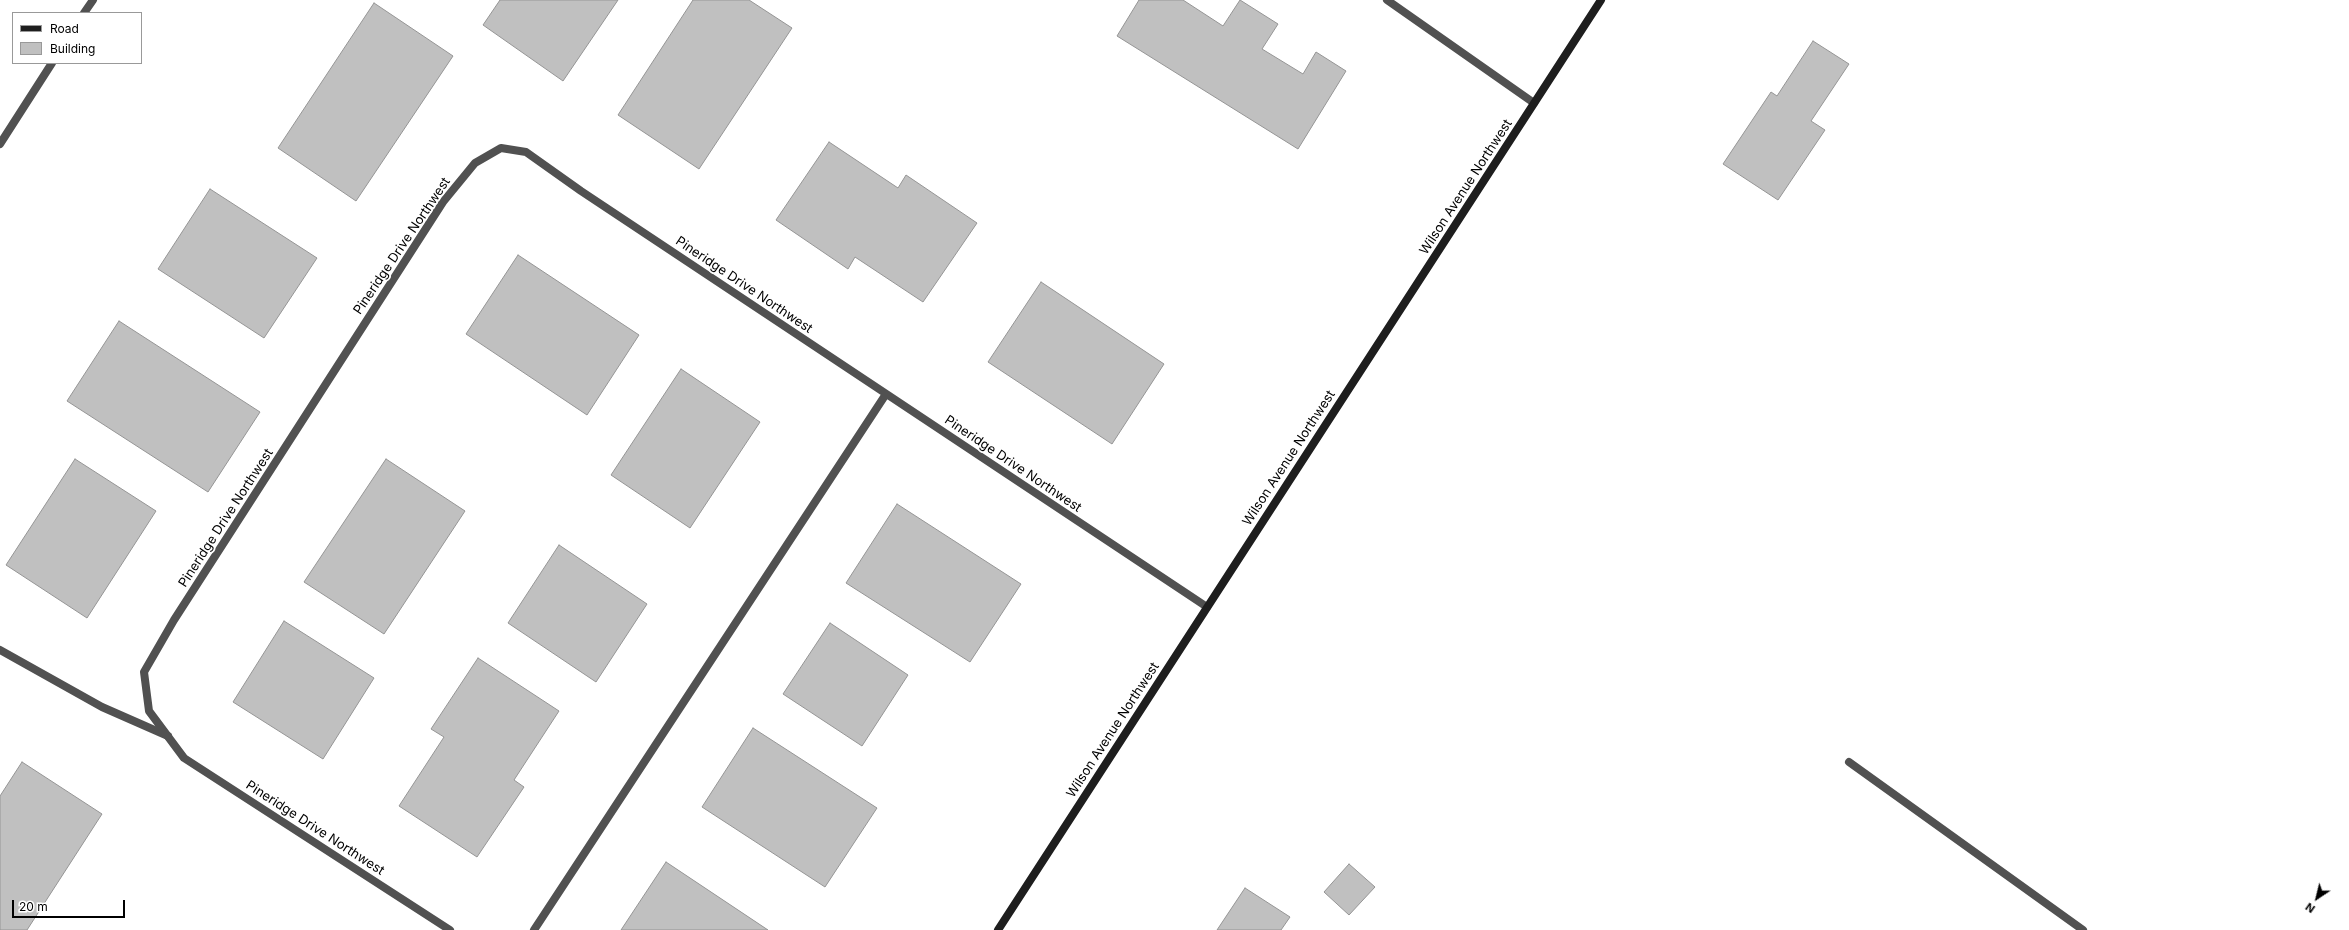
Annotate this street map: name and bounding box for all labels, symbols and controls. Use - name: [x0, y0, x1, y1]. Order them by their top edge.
- legend: [12, 12, 142, 64]
- text: Road: [50, 21, 79, 36]
- text: Building: [50, 41, 95, 56]
- street label: Wilson Avenue Northwest: [1416, 116, 1516, 258]
- street label: Pineridge Drive Northwest: [350, 175, 454, 317]
- street label: Pineridge Drive Northwest: [673, 233, 815, 337]
- street label: Wilson Avenue Northwest: [1239, 387, 1339, 529]
- street label: Pineridge Drive Northwest: [942, 412, 1084, 516]
- street label: Pineridge Drive Northwest: [175, 446, 277, 590]
- street label: Wilson Avenue Northwest: [1063, 659, 1163, 801]
- street label: Pineridge Drive Northwest: [243, 777, 387, 879]
- north arrow: [2297, 878, 2337, 918]
- scale bar: [14, 892, 127, 918]
- text: 20 m: [19, 899, 48, 914]
- text: N: [2303, 900, 2318, 916]

